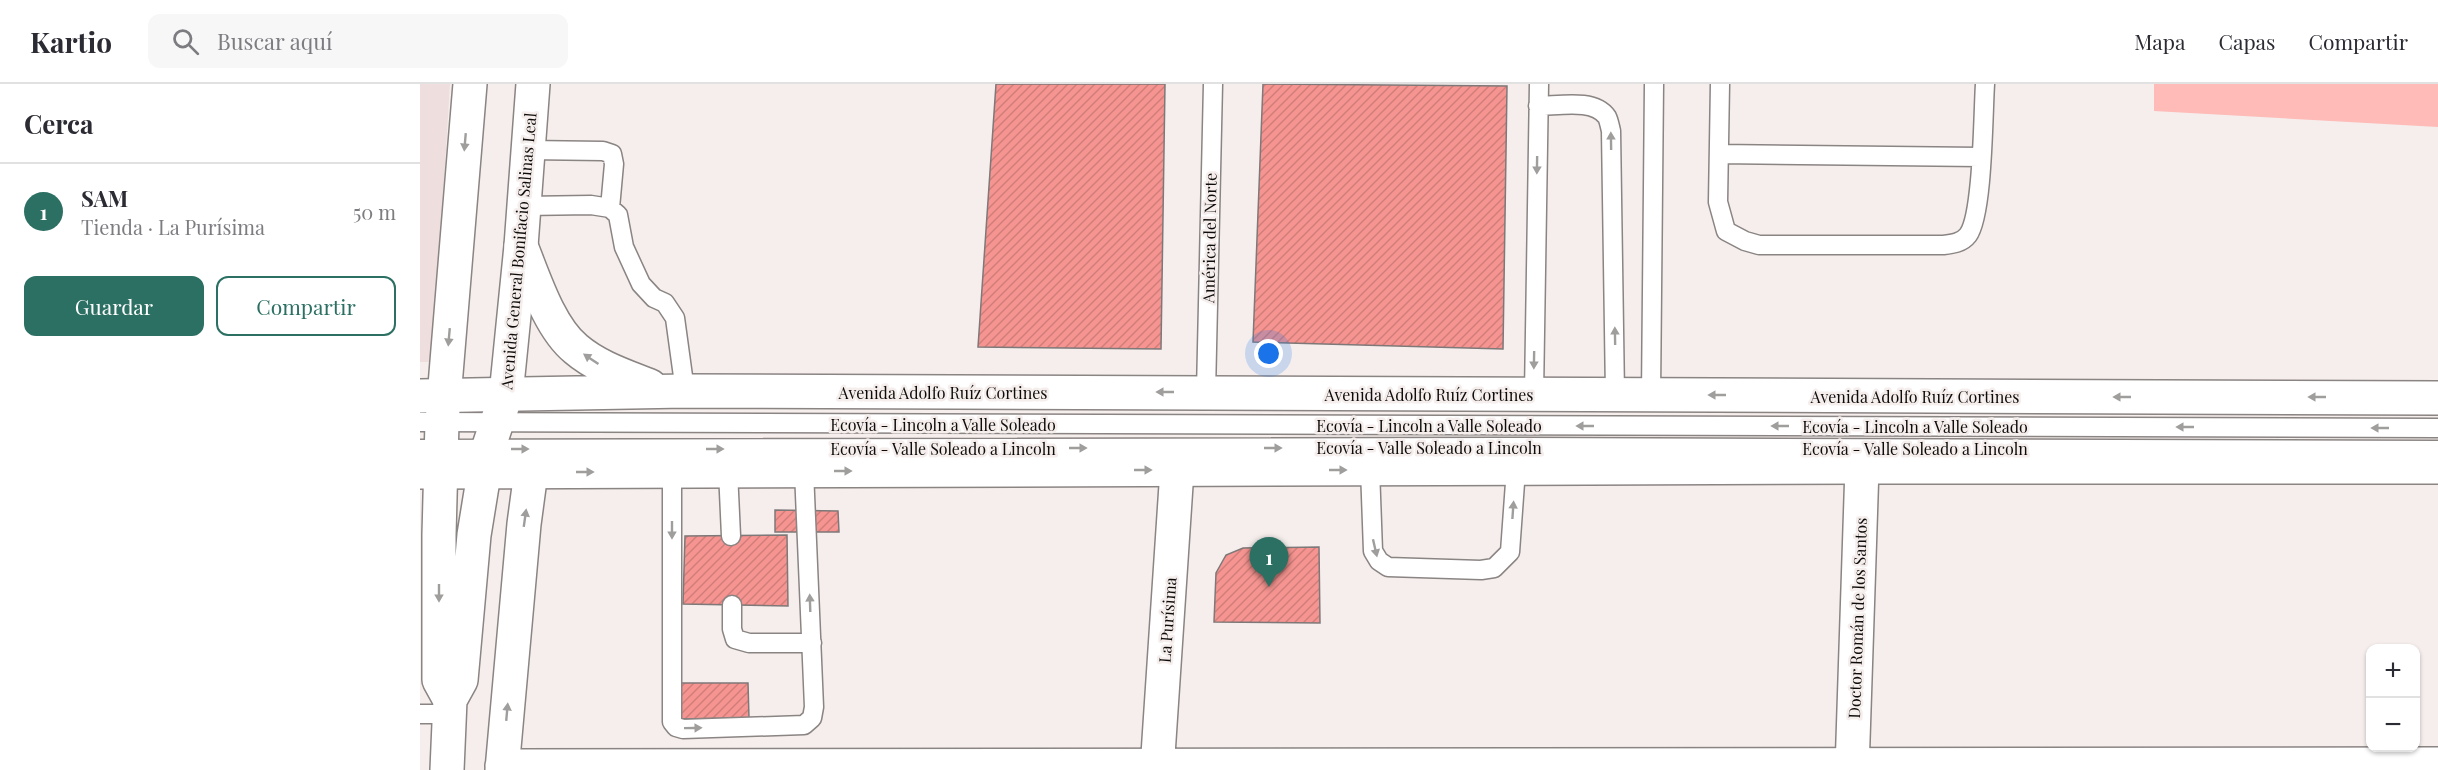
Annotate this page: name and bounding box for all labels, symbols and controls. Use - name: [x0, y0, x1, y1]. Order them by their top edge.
- search box: [148, 14, 568, 68]
- text: Kartio: [30, 23, 112, 60]
- icon: search: [169, 25, 202, 58]
- text: Buscar aquí: [217, 26, 332, 56]
- text: Mapa: [2134, 27, 2186, 55]
- text: Capas: [2219, 27, 2275, 55]
- text: Compartir: [2308, 27, 2408, 55]
- text: Cerca: [24, 106, 93, 141]
- street label: Avenida General Bonifacio Salinas Leal: [495, 111, 541, 391]
- one-way arrow: [1606, 132, 1616, 151]
- one-way arrow: [460, 133, 470, 152]
- one-way arrow: [1532, 155, 1542, 174]
- street label: América del Norte: [1197, 173, 1221, 304]
- text: SAM: [81, 183, 128, 213]
- text: 1: [40, 198, 47, 225]
- text: 50 m: [353, 198, 396, 225]
- text: Tienda · La Purísima: [81, 213, 265, 240]
- button: Guardar: [24, 276, 204, 336]
- button: Compartir: [216, 276, 396, 336]
- one-way arrow: [444, 327, 454, 346]
- one-way arrow: [1610, 327, 1620, 346]
- your location: [1254, 339, 1283, 368]
- one-way arrow: [1529, 350, 1539, 369]
- one-way arrow: [583, 354, 599, 365]
- street label: Avenida Adolfo Ruíz Cortines: [838, 382, 1047, 403]
- street label: Avenida Adolfo Ruíz Cortines: [1324, 384, 1533, 405]
- street label: Avenida Adolfo Ruíz Cortines: [1810, 386, 2019, 407]
- one-way arrow: [1155, 387, 1174, 397]
- one-way arrow: [1707, 390, 1726, 400]
- one-way arrow: [2112, 392, 2131, 402]
- one-way arrow: [2307, 392, 2326, 402]
- street label: Ecovía - Lincoln a Valle Soleado: [830, 414, 1056, 435]
- street label: Ecovía - Lincoln a Valle Soleado: [1316, 415, 1542, 436]
- street label: Ecovía - Lincoln a Valle Soleado: [1802, 416, 2028, 437]
- one-way arrow: [1575, 421, 1594, 430]
- one-way arrow: [1770, 421, 1789, 431]
- one-way arrow: [2175, 422, 2194, 432]
- one-way arrow: [2370, 423, 2389, 433]
- street label: Ecovía - Valle Soleado a Lincoln: [1316, 437, 1542, 458]
- street label: Ecovía - Valle Soleado a Lincoln: [830, 438, 1056, 459]
- street label: Ecovía - Valle Soleado a Lincoln: [1802, 438, 2028, 459]
- one-way arrow: [1069, 443, 1088, 453]
- one-way arrow: [1264, 443, 1283, 453]
- one-way arrow: [511, 444, 530, 454]
- one-way arrow: [706, 444, 725, 454]
- one-way arrow: [1133, 465, 1152, 475]
- one-way arrow: [1328, 465, 1347, 474]
- one-way arrow: [833, 466, 852, 476]
- one-way arrow: [575, 467, 594, 476]
- one-way arrow: [1508, 501, 1518, 520]
- one-way arrow: [520, 508, 529, 527]
- street label: Doctor Román de los Santos: [1843, 517, 1871, 719]
- one-way arrow: [667, 520, 677, 539]
- pin: 1: [1250, 538, 1288, 587]
- one-way arrow: [1371, 539, 1380, 558]
- street label: La Purísima: [1154, 577, 1180, 663]
- one-way arrow: [434, 584, 444, 603]
- one-way arrow: [805, 593, 814, 612]
- map controls: [2366, 644, 2420, 752]
- button: +: [2366, 644, 2420, 698]
- button: −: [2366, 698, 2420, 752]
- one-way arrow: [502, 702, 512, 721]
- one-way arrow: [683, 724, 702, 733]

